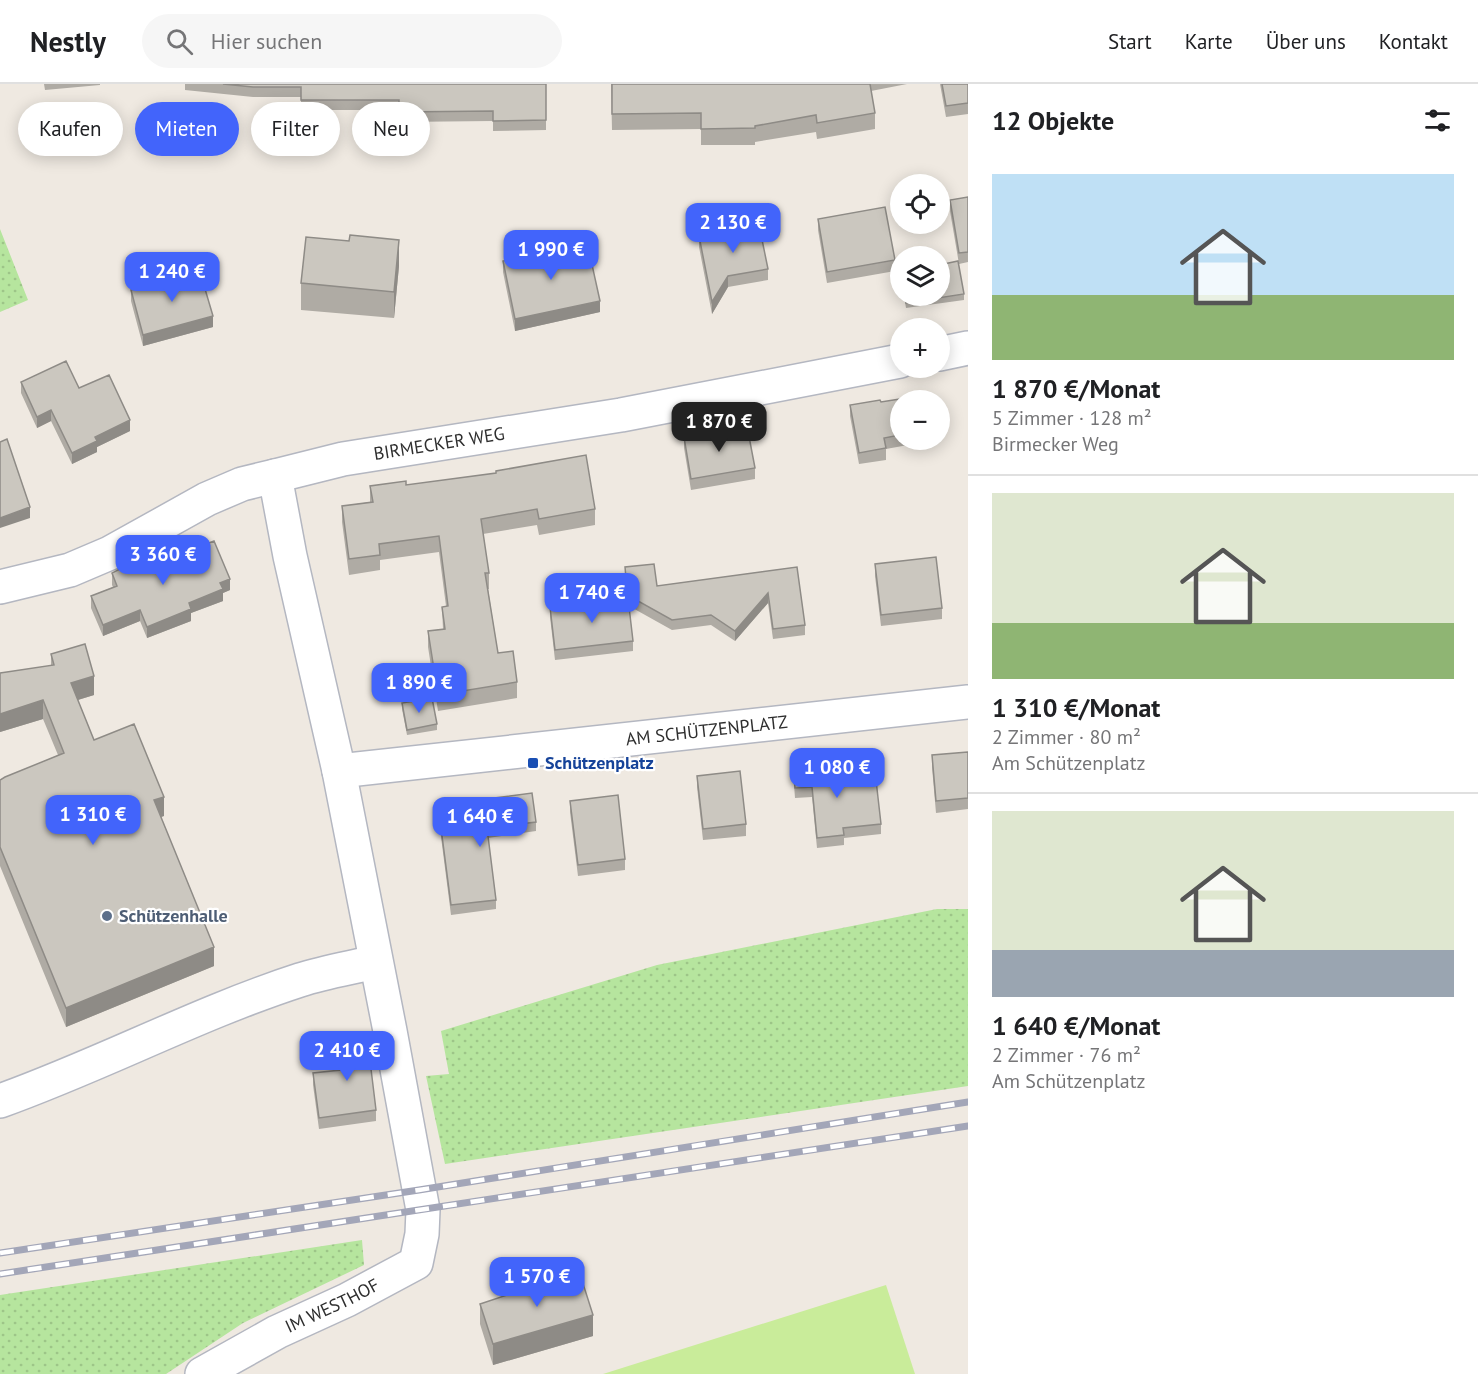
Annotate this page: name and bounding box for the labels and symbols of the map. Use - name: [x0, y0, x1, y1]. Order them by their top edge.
- pin: 2 130 €: [678, 203, 788, 254]
- pin: 1 990 €: [496, 230, 606, 281]
- pin: 1 240 €: [117, 252, 227, 303]
- pin: 1 870 €: [664, 402, 774, 453]
- street label: BIRMECKER WEG: [372, 422, 506, 465]
- pin: 3 360 €: [108, 535, 218, 586]
- pin: 1 740 €: [537, 573, 647, 624]
- pin: 1 890 €: [364, 663, 474, 714]
- street label: AM SCHÜTZENPLATZ: [625, 710, 789, 750]
- pin: 1 080 €: [782, 748, 892, 799]
- place label: Schützenplatz: [545, 751, 654, 774]
- marker: Schützenplatz: [526, 756, 540, 770]
- pin: 1 310 €: [38, 795, 148, 846]
- pin: 1 640 €: [425, 797, 535, 848]
- place label: Schützenhalle: [119, 904, 228, 927]
- marker: Schützenhalle: [100, 909, 114, 923]
- pin: 2 410 €: [292, 1031, 402, 1082]
- pin: 1 570 €: [482, 1257, 592, 1308]
- street label: IM WESTHOF: [281, 1273, 383, 1338]

